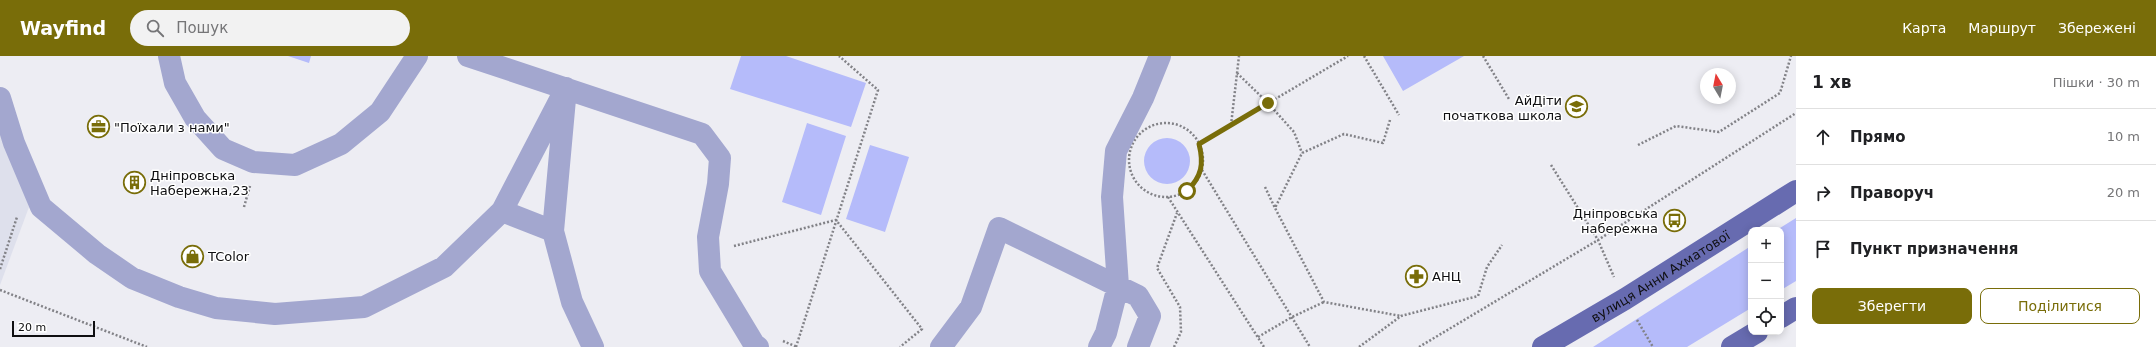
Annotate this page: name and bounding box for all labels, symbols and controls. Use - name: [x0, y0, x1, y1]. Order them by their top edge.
- search box: [130, 10, 410, 46]
- text: Wayfind: [20, 17, 106, 39]
- icon: search: [144, 17, 166, 39]
- text: Пошук: [176, 19, 228, 37]
- text: Карта: [1902, 20, 1946, 36]
- text: Маршрут: [1968, 20, 2036, 36]
- text: Збережені: [2058, 20, 2136, 36]
- north arrow: [1700, 68, 1736, 104]
- text: 1 хв: [1812, 72, 1851, 92]
- text: Пішки · 30 m: [2053, 75, 2140, 90]
- place label: АйДіти початкова школа: [1443, 93, 1562, 123]
- route end: [1259, 94, 1277, 112]
- school or university icon: АйДіти початкова школа: [1564, 94, 1590, 120]
- office icon: "Поїхали з нами": [85, 114, 111, 140]
- place label: "Поїхали з нами": [114, 120, 230, 135]
- icon: ahead: [1812, 126, 1834, 148]
- text: Прямо: [1850, 128, 1906, 146]
- text: 10 m: [2107, 129, 2140, 144]
- place label: Дніпровська Набережна,23: [150, 168, 249, 198]
- building icon: Дніпровська Набережна,23: [121, 169, 147, 195]
- route start: [1178, 182, 1196, 200]
- icon: right: [1812, 182, 1834, 204]
- text: Праворуч: [1850, 184, 1934, 202]
- text: 20 m: [2107, 185, 2140, 200]
- place label: Дніпровська набережна: [1573, 206, 1658, 236]
- bus stop icon: Дніпровська набережна: [1661, 207, 1687, 233]
- street label: вулиця Анни Ахматової: [1588, 227, 1733, 325]
- map controls: [1748, 227, 1784, 335]
- button: +: [1748, 227, 1784, 263]
- icon: arrive: [1812, 238, 1834, 260]
- text: Пункт призначення: [1850, 240, 2018, 258]
- shop icon: TColor: [179, 243, 205, 269]
- place label: TColor: [207, 249, 250, 264]
- pharmacy icon: АНЦ: [1403, 263, 1429, 289]
- button: −: [1748, 263, 1784, 299]
- place label: АНЦ: [1432, 269, 1461, 284]
- button: Зберегти: [1812, 288, 1972, 324]
- button: Поділитися: [1980, 288, 2140, 324]
- button: locate: [1748, 299, 1784, 335]
- scale bar: [12, 319, 95, 338]
- text: 20 m: [18, 321, 46, 334]

